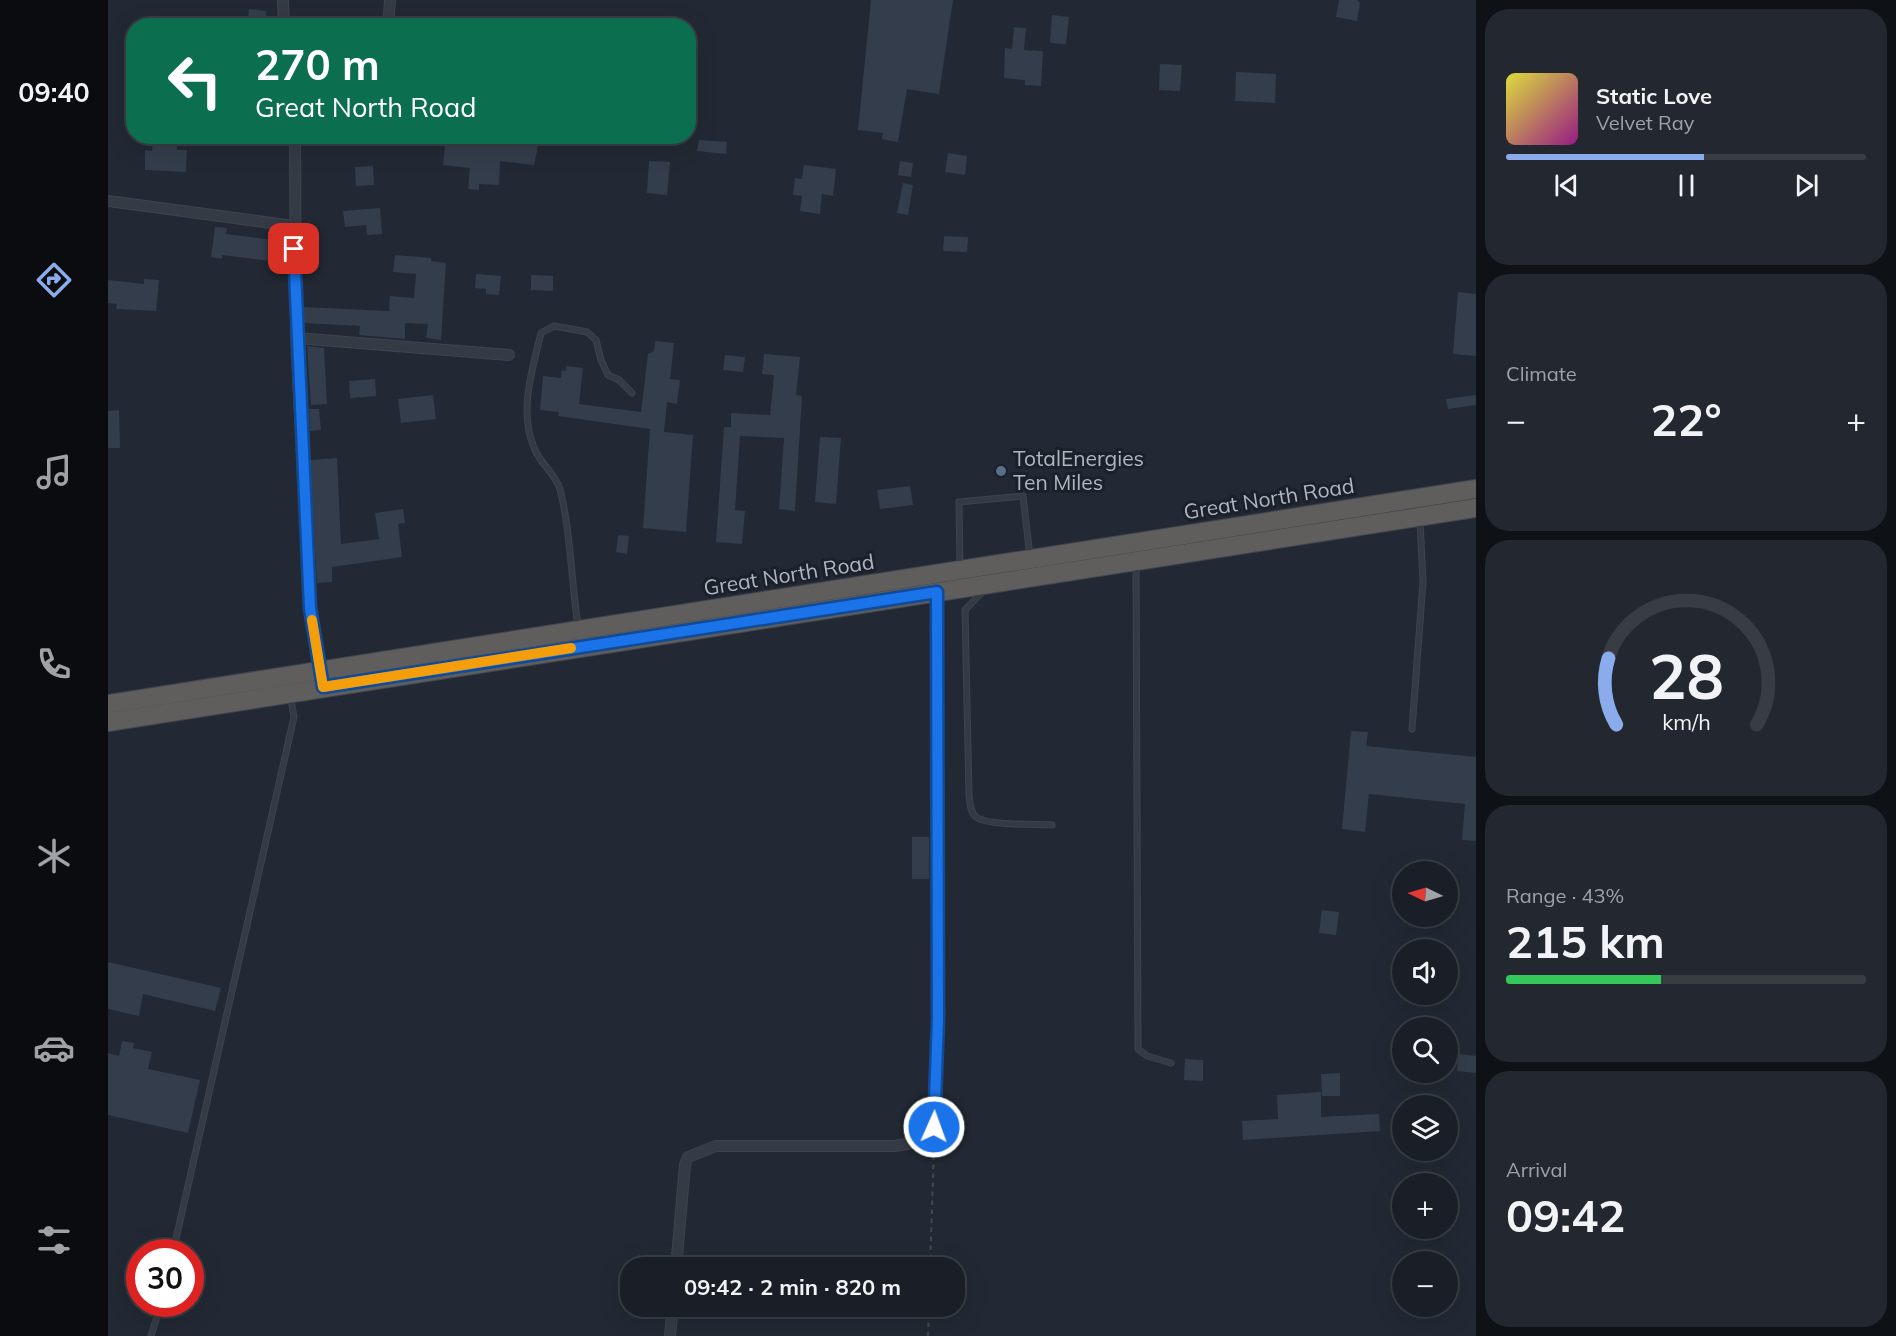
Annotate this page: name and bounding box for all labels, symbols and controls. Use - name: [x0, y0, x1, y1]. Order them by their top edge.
- text: 270 m: [255, 38, 380, 91]
- icon: left: [156, 42, 234, 120]
- text: 09:40: [18, 75, 90, 109]
- text: Static Love: [1596, 82, 1712, 110]
- text: Great North Road: [255, 90, 476, 124]
- text: Velvet Ray: [1596, 110, 1694, 135]
- icon: previous: [1550, 169, 1583, 202]
- icon: pause: [1670, 169, 1703, 202]
- icon: next: [1790, 169, 1823, 202]
- pin: [268, 223, 319, 274]
- icon: arrive: [277, 232, 310, 265]
- icon: directions: [33, 259, 75, 301]
- text: Climate: [1506, 361, 1577, 386]
- text: 22°: [1650, 391, 1722, 447]
- text: −: [1506, 399, 1526, 440]
- text: +: [1846, 399, 1866, 440]
- place label: TotalEnergies Ten Miles: [1013, 445, 1144, 495]
- icon: music: [33, 451, 75, 493]
- marker: TotalEnergies Ten Miles: [994, 464, 1008, 478]
- street label: Great North Road: [1182, 472, 1356, 524]
- street label: Great North Road: [702, 548, 876, 600]
- text: 28: [1649, 636, 1723, 715]
- icon: phone: [33, 643, 75, 685]
- text: km/h: [1662, 708, 1710, 735]
- icon: climate: [33, 835, 75, 877]
- north arrow: [1392, 861, 1458, 927]
- map controls: [1392, 861, 1458, 1317]
- text: Range · 43%: [1506, 883, 1624, 908]
- text: 215 km: [1506, 913, 1665, 969]
- button: sound: [1392, 939, 1458, 1005]
- button: search: [1392, 1017, 1458, 1083]
- icon: car: [33, 1027, 75, 1069]
- position arrow: [902, 1095, 966, 1159]
- button: layers: [1392, 1095, 1458, 1161]
- text: Arrival: [1506, 1157, 1567, 1182]
- button: +: [1392, 1173, 1458, 1239]
- text: 09:42: [1506, 1187, 1625, 1243]
- icon: filters: [33, 1219, 75, 1261]
- speed limit sign: 30: [126, 1239, 204, 1317]
- button: −: [1392, 1251, 1458, 1317]
- text: 09:42 · 2 min · 820 m: [684, 1273, 901, 1301]

